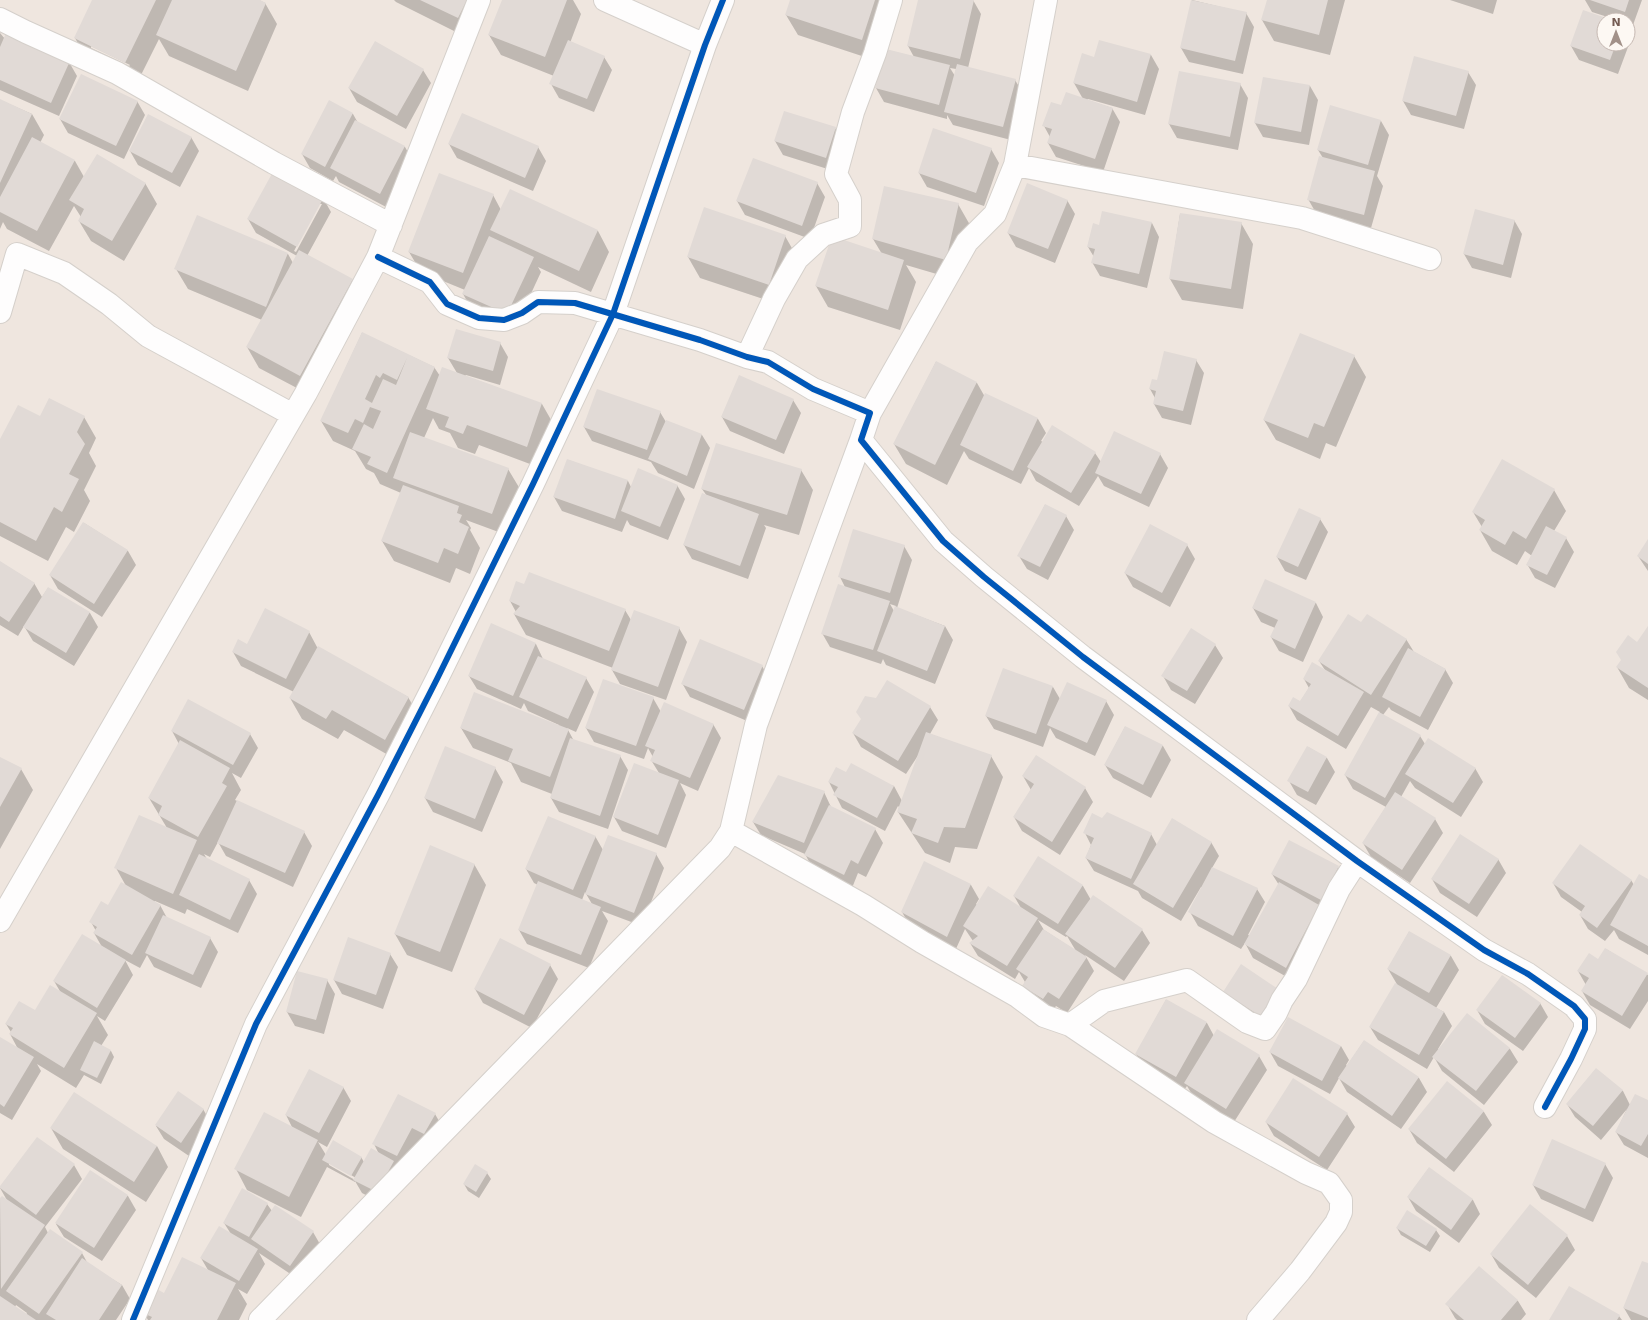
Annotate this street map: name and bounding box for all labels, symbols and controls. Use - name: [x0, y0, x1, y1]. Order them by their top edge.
- north arrow: [1596, 12, 1636, 52]
- text: N: [1611, 16, 1621, 29]

